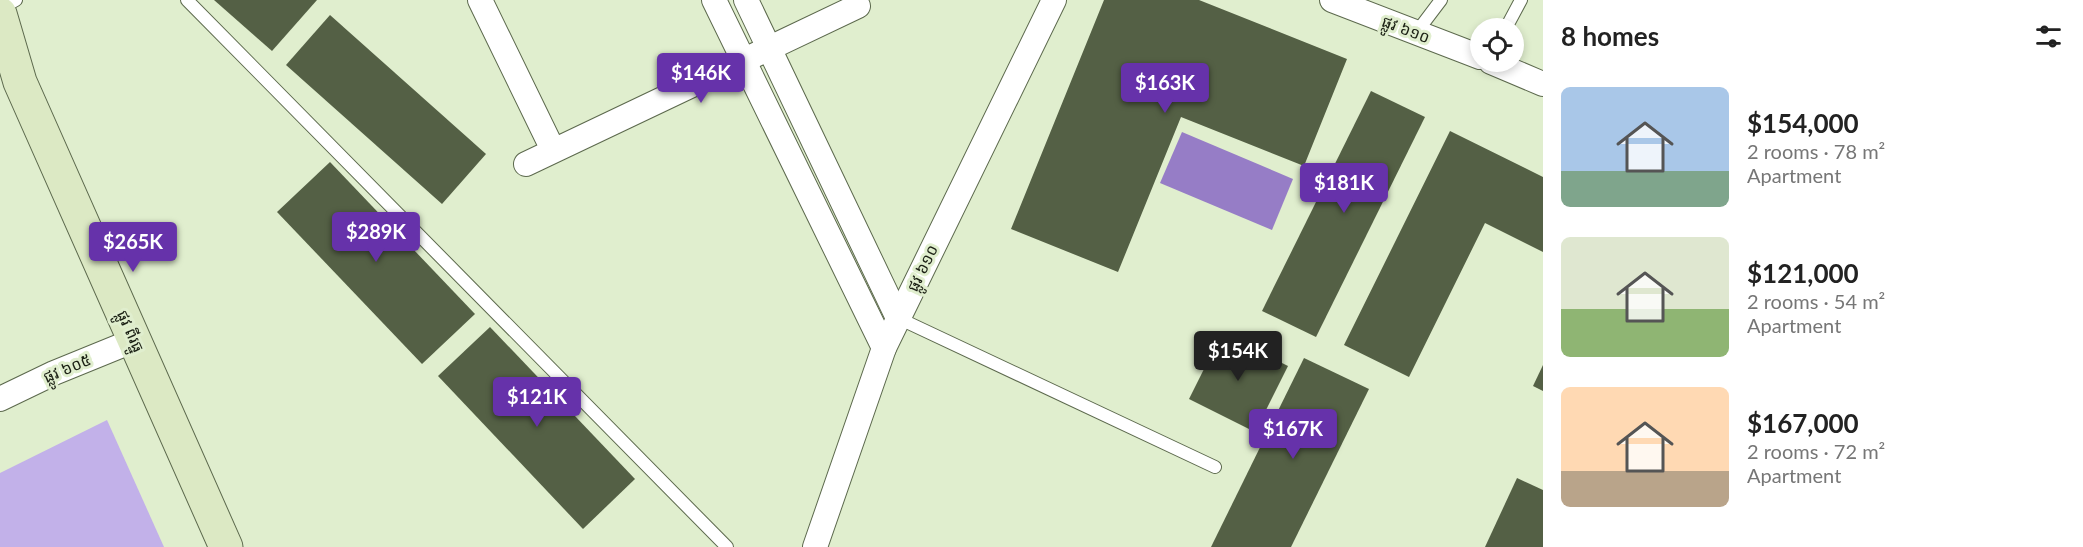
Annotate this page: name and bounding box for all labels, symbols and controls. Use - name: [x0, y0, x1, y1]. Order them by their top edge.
- street label: ផ្លូវ ៦១០: [1377, 11, 1433, 52]
- map controls: [1470, 18, 1524, 72]
- button: locate: [1470, 18, 1524, 72]
- text: 8 homes: [1561, 20, 1659, 52]
- icon: filters: [2032, 20, 2065, 53]
- pin: $146K: [659, 53, 743, 104]
- text: $146K: [671, 60, 731, 84]
- pin: $163K: [1123, 63, 1207, 114]
- text: $163K: [1135, 70, 1195, 94]
- text: $154,000: [1747, 107, 1859, 139]
- icon: home: [1609, 111, 1681, 183]
- text: 2 rooms · 78 m²: [1747, 139, 1885, 163]
- pin: $181K: [1302, 163, 1386, 214]
- text: Apartment: [1747, 163, 1841, 187]
- text: $181K: [1314, 170, 1374, 194]
- pin: $289K: [334, 212, 418, 263]
- text: $289K: [346, 219, 406, 243]
- pin: $265K: [91, 222, 175, 273]
- text: $265K: [103, 229, 163, 253]
- street label: ផ្លូវ ៦១០: [902, 241, 946, 297]
- text: $121,000: [1747, 257, 1859, 289]
- icon: home: [1609, 261, 1681, 333]
- text: 2 rooms · 54 m²: [1747, 289, 1885, 313]
- street label: ផ្លូវ ពីរធ្នូ: [109, 307, 149, 357]
- text: Apartment: [1747, 313, 1841, 337]
- pin: $154K: [1196, 331, 1280, 382]
- text: $154K: [1208, 338, 1268, 362]
- street label: ផ្លូវ ៦០៥: [40, 349, 96, 391]
- pin: $121K: [495, 377, 579, 428]
- text: $121K: [507, 384, 567, 408]
- text: $167,000: [1747, 407, 1859, 439]
- pin: $167K: [1251, 409, 1335, 460]
- icon: home: [1609, 411, 1681, 483]
- text: $167K: [1263, 416, 1323, 440]
- text: 2 rooms · 72 m²: [1747, 439, 1885, 463]
- text: Apartment: [1747, 463, 1841, 487]

